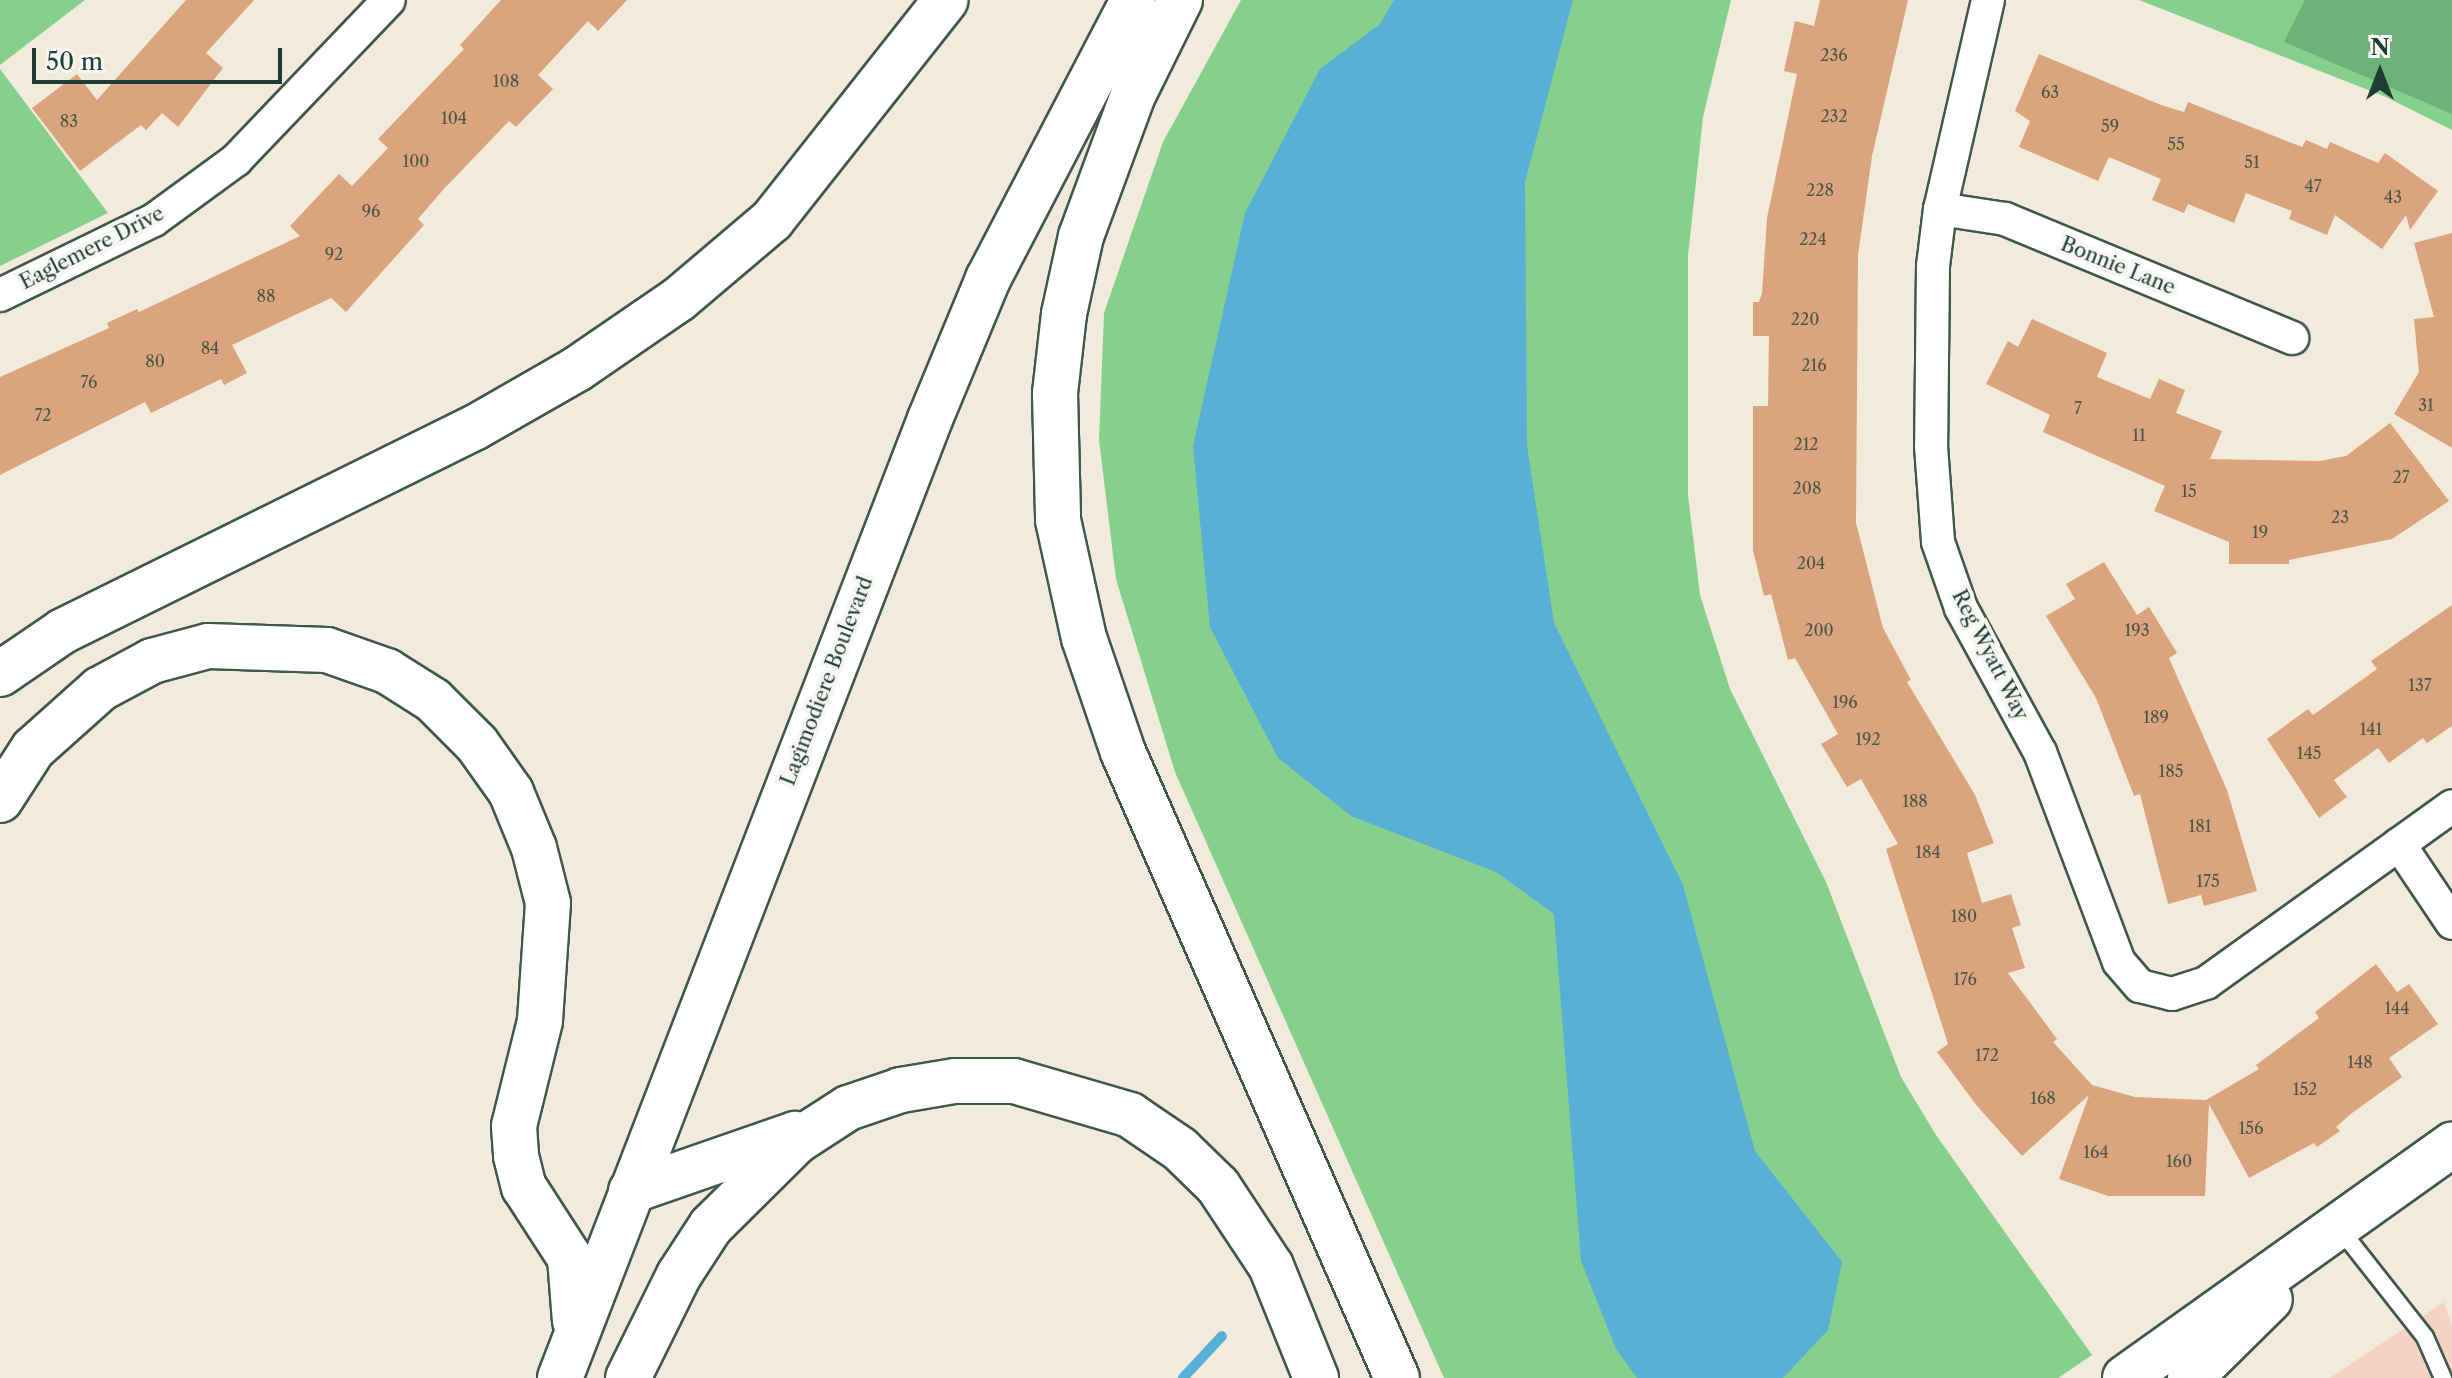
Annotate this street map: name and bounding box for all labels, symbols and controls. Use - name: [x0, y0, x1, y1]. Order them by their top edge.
- scale bar: [36, 32, 286, 82]
- north arrow: [2340, 32, 2420, 112]
- text: N: [2370, 34, 2390, 61]
- house number: 236: [1820, 45, 1848, 65]
- text: 50 m: [46, 47, 103, 76]
- house number: 108: [493, 71, 519, 91]
- house number: 63: [2041, 82, 2059, 102]
- house number: 232: [1820, 106, 1848, 126]
- house number: 104: [441, 108, 467, 128]
- house number: 83: [60, 111, 78, 131]
- house number: 59: [2101, 116, 2119, 136]
- house number: 55: [2167, 134, 2185, 154]
- house number: 100: [402, 151, 430, 171]
- house number: 51: [2244, 152, 2260, 172]
- house number: 47: [2304, 176, 2322, 196]
- house number: 228: [1806, 180, 1834, 200]
- house number: 43: [2384, 187, 2402, 207]
- street label: Eaglemere Drive: [16, 201, 168, 295]
- house number: 96: [362, 201, 380, 221]
- house number: 224: [1799, 229, 1827, 249]
- street label: Bonnie Lane: [2057, 232, 2179, 300]
- house number: 92: [325, 244, 343, 264]
- house number: 88: [257, 286, 275, 306]
- house number: 220: [1791, 309, 1819, 329]
- house number: 84: [201, 338, 219, 358]
- house number: 80: [145, 351, 165, 371]
- house number: 216: [1801, 355, 1827, 375]
- house number: 76: [81, 372, 97, 392]
- house number: 31: [2418, 395, 2434, 415]
- house number: 7: [2074, 398, 2082, 418]
- house number: 72: [34, 405, 52, 425]
- house number: 11: [2132, 425, 2146, 445]
- house number: 212: [1793, 434, 1819, 454]
- house number: 27: [2392, 467, 2410, 487]
- house number: 208: [1793, 478, 1821, 498]
- house number: 15: [2181, 481, 2197, 501]
- house number: 23: [2331, 507, 2349, 527]
- house number: 19: [2252, 522, 2268, 542]
- house number: 204: [1797, 553, 1825, 573]
- street label: Lagimodiere Boulevard: [776, 573, 878, 789]
- street label: Reg Wyatt Way: [1947, 585, 2033, 725]
- house number: 200: [1804, 620, 1834, 640]
- house number: 193: [2125, 620, 2149, 640]
- house number: 137: [2408, 675, 2432, 695]
- house number: 196: [1832, 692, 1858, 712]
- house number: 189: [2143, 707, 2169, 727]
- house number: 141: [2360, 719, 2382, 739]
- house number: 192: [1855, 729, 1881, 749]
- house number: 145: [2297, 743, 2321, 763]
- house number: 185: [2159, 761, 2183, 781]
- house number: 188: [1902, 791, 1928, 811]
- house number: 181: [2189, 816, 2211, 836]
- house number: 184: [1915, 842, 1941, 862]
- house number: 175: [2196, 871, 2220, 891]
- house number: 180: [1951, 906, 1977, 926]
- house number: 176: [1953, 969, 1977, 989]
- house number: 144: [2384, 998, 2410, 1018]
- house number: 172: [1975, 1045, 1999, 1065]
- house number: 148: [2347, 1052, 2373, 1072]
- house number: 152: [2293, 1079, 2317, 1099]
- house number: 168: [2030, 1088, 2056, 1108]
- house number: 156: [2239, 1118, 2263, 1138]
- house number: 164: [2083, 1142, 2109, 1162]
- house number: 160: [2166, 1151, 2192, 1171]

